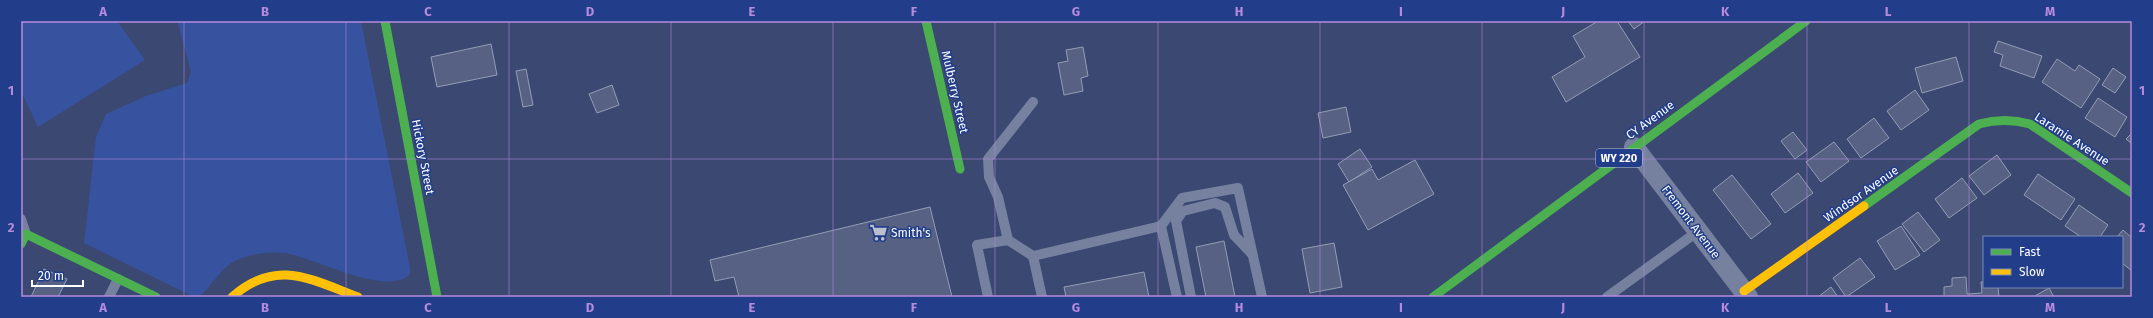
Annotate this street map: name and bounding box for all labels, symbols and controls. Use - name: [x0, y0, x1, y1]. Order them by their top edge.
- text: A: [98, 4, 107, 19]
- text: B: [261, 4, 269, 19]
- text: C: [424, 4, 432, 19]
- text: D: [586, 4, 595, 19]
- text: E: [749, 4, 756, 19]
- text: F: [911, 4, 918, 19]
- text: G: [1072, 4, 1080, 19]
- text: H: [1235, 4, 1243, 19]
- text: I: [1399, 4, 1403, 19]
- text: J: [1560, 4, 1565, 19]
- text: K: [1721, 4, 1730, 19]
- text: L: [1885, 4, 1892, 19]
- text: M: [2045, 4, 2055, 19]
- street label: Mulberry Street: [939, 49, 971, 135]
- text: 1: [8, 83, 14, 98]
- text: 1: [2139, 83, 2145, 98]
- street label: CY Avenue: [1623, 98, 1677, 142]
- street label: Laramie Avenue: [2032, 110, 2112, 168]
- street label: Hickory Street: [409, 118, 437, 197]
- road number: WY 220: [1596, 149, 1642, 167]
- street label: Windsor Avenue: [1821, 163, 1901, 225]
- street label: Fremont Avenue: [1659, 183, 1723, 261]
- text: 2: [8, 220, 15, 235]
- text: 2: [2139, 220, 2146, 235]
- supermarket icon: Smith's: [868, 223, 888, 243]
- place label: Smith's: [891, 226, 931, 240]
- legend: [1983, 236, 2123, 288]
- text: Fast: [2019, 245, 2041, 259]
- scale bar: [32, 262, 83, 288]
- text: Slow: [2019, 265, 2045, 279]
- text: 20 m: [38, 269, 64, 283]
- text: A: [98, 300, 107, 315]
- text: B: [261, 300, 269, 315]
- text: C: [424, 300, 432, 315]
- text: D: [586, 300, 595, 315]
- text: E: [749, 300, 756, 315]
- text: F: [911, 300, 918, 315]
- text: G: [1072, 300, 1080, 315]
- text: H: [1235, 300, 1243, 315]
- text: I: [1399, 300, 1403, 315]
- text: J: [1560, 300, 1565, 315]
- text: K: [1721, 300, 1730, 315]
- text: L: [1885, 300, 1892, 315]
- text: M: [2045, 300, 2055, 315]

